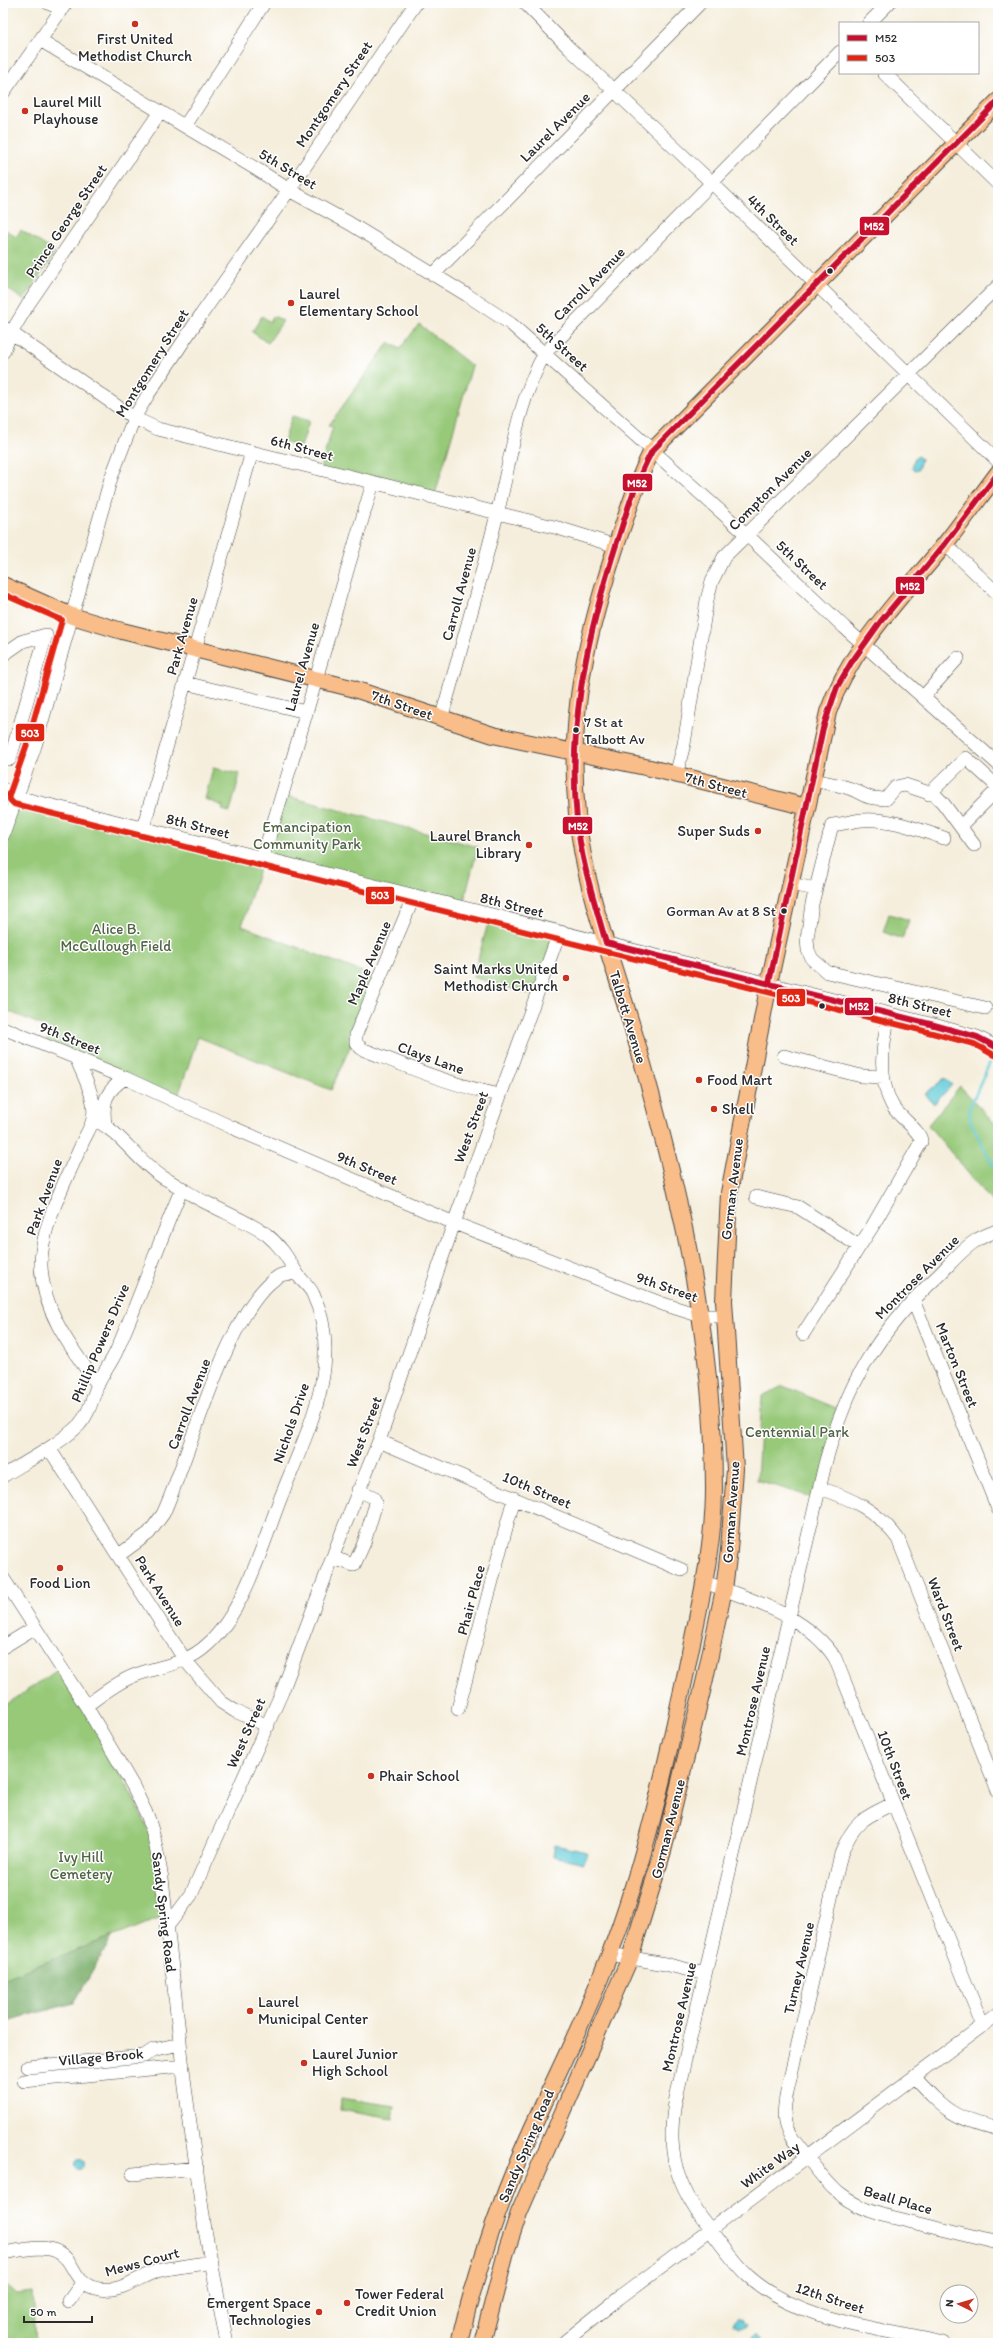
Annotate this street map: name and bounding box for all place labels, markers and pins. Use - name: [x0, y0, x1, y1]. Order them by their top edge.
- marker: First United Methodist Church: [130, 19, 140, 29]
- place label: First United Methodist Church: [78, 30, 192, 65]
- place label: Laurel Mill Playhouse: [33, 93, 102, 128]
- marker: Laurel Mill Playhouse: [20, 106, 30, 116]
- unlabelled marker: [825, 266, 835, 276]
- place label: Laurel Elementary School: [299, 285, 419, 320]
- marker: Laurel Elementary School: [286, 298, 296, 308]
- place label: 7 St at Talbott Av: [584, 714, 645, 748]
- marker: 7 St at Talbott Av: [571, 725, 581, 735]
- place label: Super Suds: [678, 822, 750, 840]
- marker: Super Suds: [753, 826, 763, 836]
- place label: Laurel Branch Library: [430, 827, 521, 862]
- marker: Laurel Branch Library: [524, 840, 534, 850]
- place label: Gorman Av at 8 St: [666, 903, 776, 920]
- marker: Gorman Av at 8 St: [779, 906, 789, 916]
- place label: Saint Marks United Methodist Church: [434, 960, 558, 995]
- marker: Saint Marks United Methodist Church: [561, 973, 571, 983]
- unlabelled marker: [817, 1001, 827, 1011]
- place label: Food Mart: [707, 1071, 773, 1089]
- marker: Food Mart: [694, 1075, 704, 1085]
- place label: Shell: [722, 1100, 755, 1118]
- marker: Shell: [709, 1104, 719, 1114]
- marker: Food Lion: [55, 1563, 65, 1573]
- place label: Food Lion: [29, 1574, 91, 1592]
- place label: Phair School: [379, 1767, 460, 1785]
- marker: Phair School: [366, 1771, 376, 1781]
- place label: Laurel Municipal Center: [258, 1993, 368, 2028]
- marker: Laurel Municipal Center: [245, 2006, 255, 2016]
- place label: Laurel Junior High School: [312, 2045, 398, 2080]
- marker: Laurel Junior High School: [299, 2058, 309, 2068]
- place label: Tower Federal Credit Union: [355, 2285, 445, 2320]
- place label: Emergent Space Technologies: [207, 2294, 311, 2329]
- marker: Tower Federal Credit Union: [342, 2298, 352, 2308]
- marker: Emergent Space Technologies: [314, 2307, 324, 2317]

